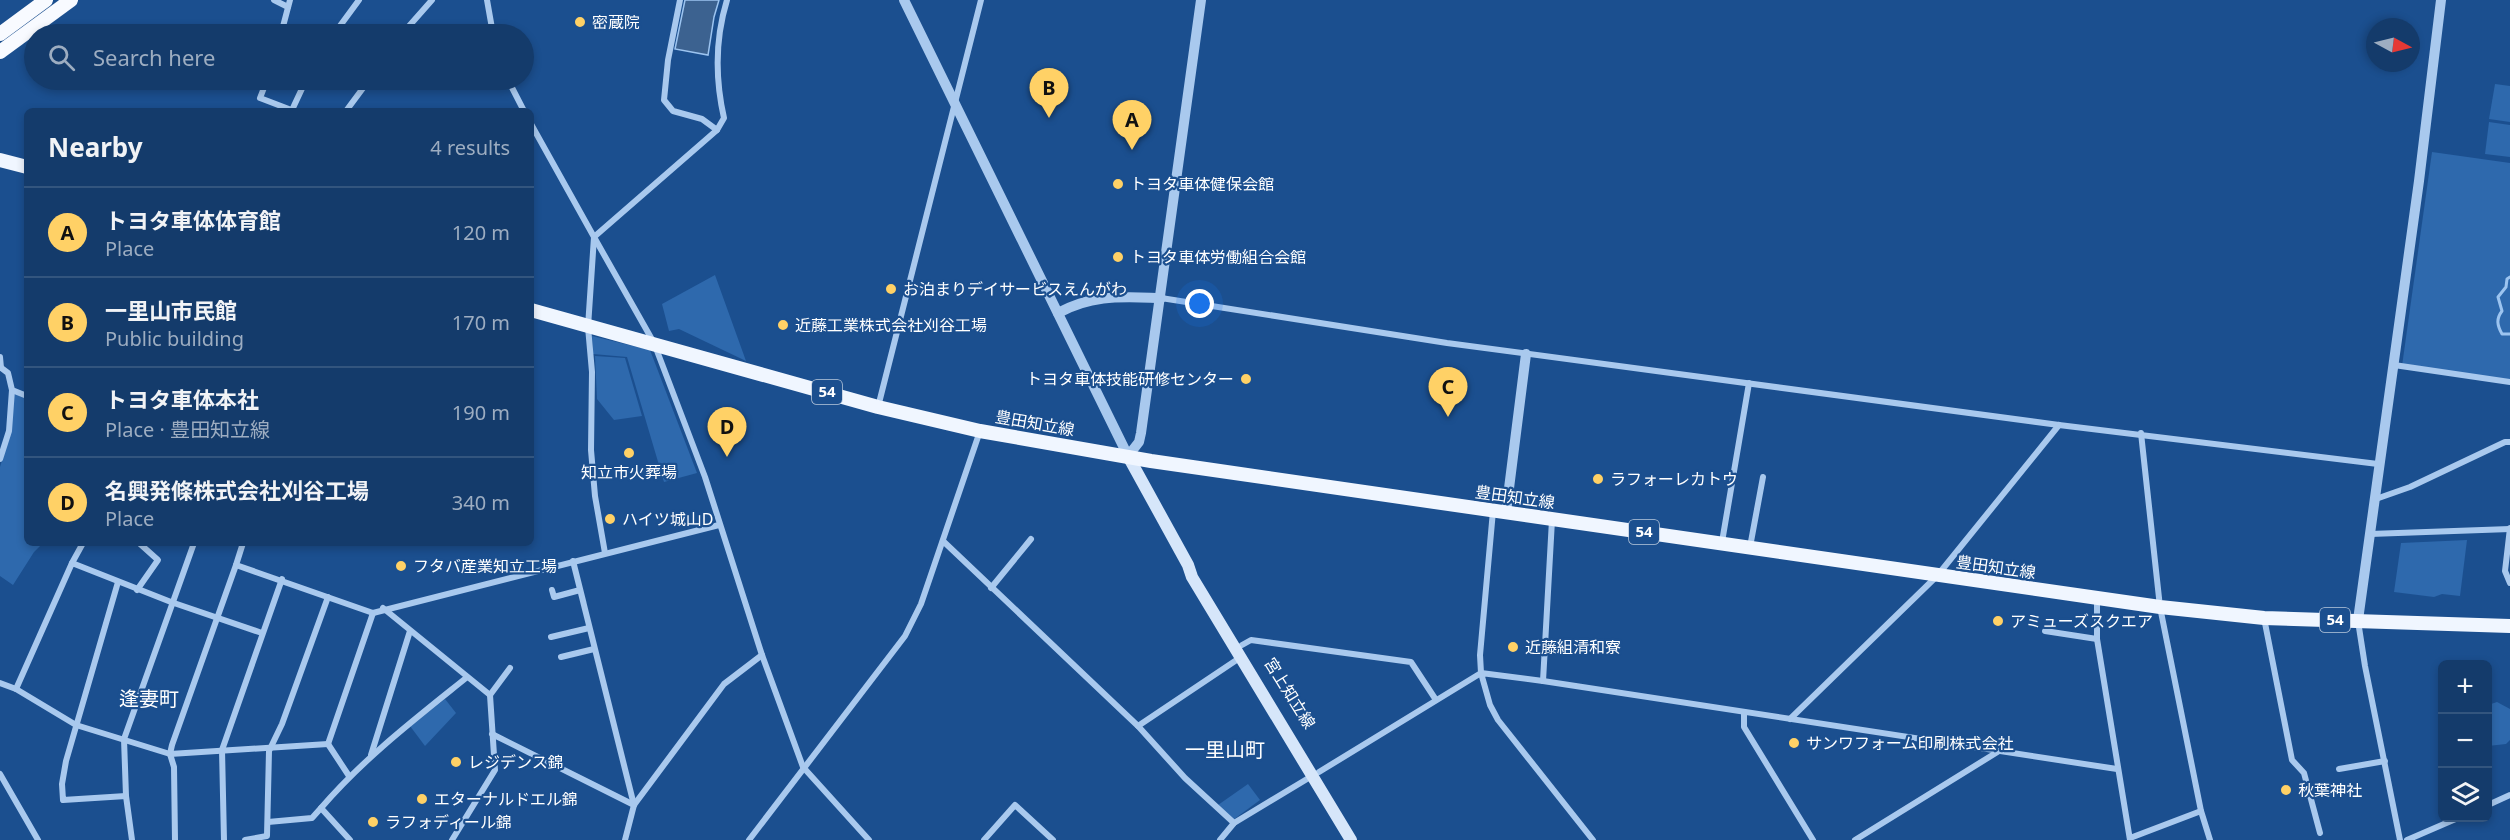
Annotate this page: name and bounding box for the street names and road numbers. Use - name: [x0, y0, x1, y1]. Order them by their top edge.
- road number: 54: [812, 380, 842, 404]
- street label: 豊田知立線: [994, 405, 1076, 441]
- street label: 豊田知立線: [1474, 481, 1556, 513]
- road number: 54: [1629, 520, 1659, 544]
- street label: 豊田知立線: [1955, 551, 2037, 583]
- road number: 54: [2320, 608, 2350, 632]
- street label: 宮上知立線: [1259, 653, 1321, 733]

